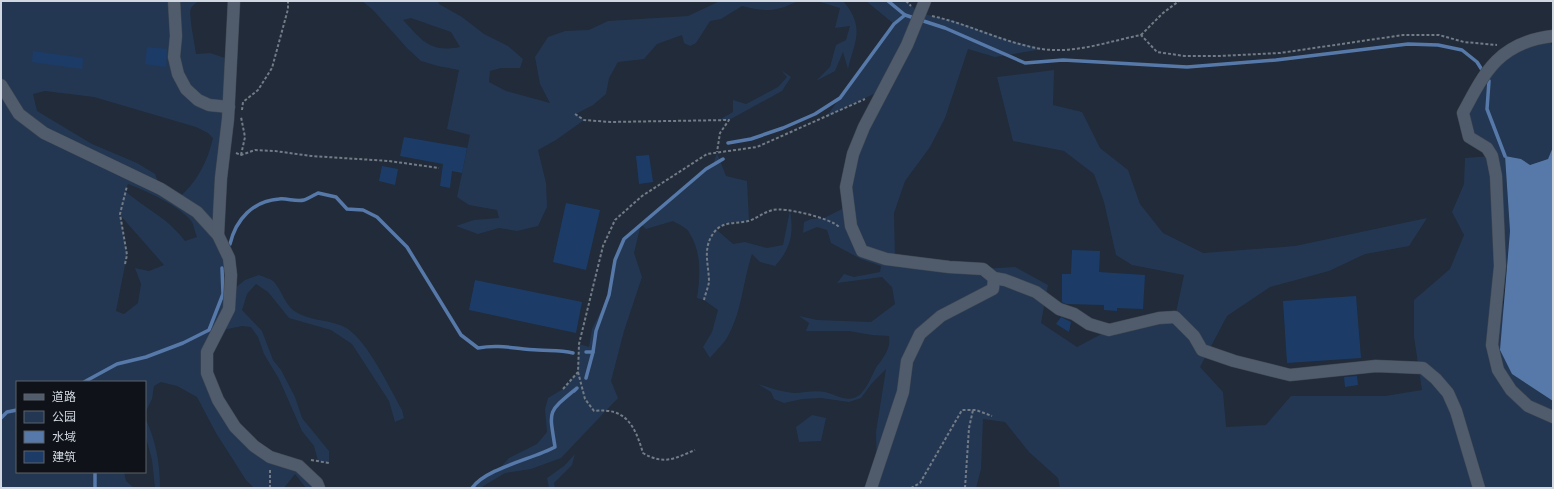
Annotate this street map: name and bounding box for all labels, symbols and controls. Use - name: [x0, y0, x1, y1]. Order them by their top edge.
- legend: [16, 381, 146, 473]
- text: 道路: [52, 390, 76, 404]
- text: 公园: [52, 410, 76, 424]
- text: 水域: [52, 430, 76, 444]
- text: 建筑: [52, 450, 76, 464]

